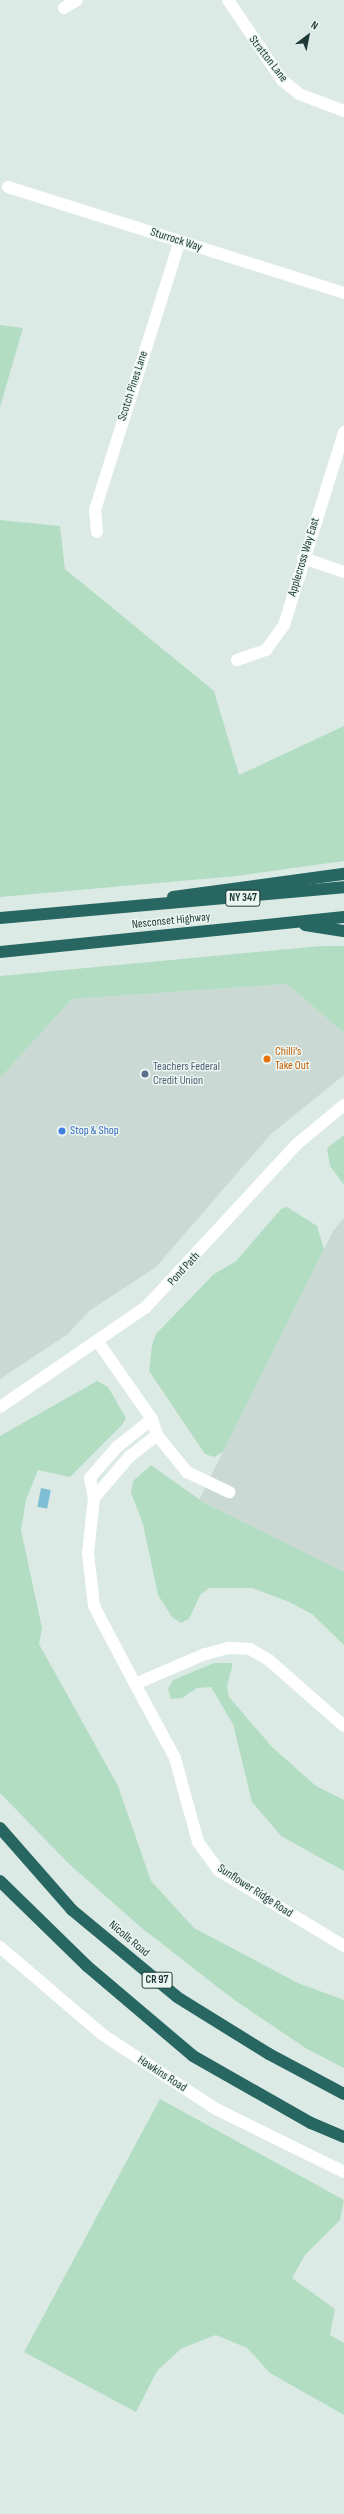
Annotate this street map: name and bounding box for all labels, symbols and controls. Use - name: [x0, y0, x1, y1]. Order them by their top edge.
- north arrow: [288, 16, 328, 56]
- text: N: [309, 18, 321, 32]
- street label: Stratton Lane: [245, 33, 291, 85]
- street label: Sturrock Way: [148, 225, 204, 255]
- street label: Scotch Pines Lane: [115, 349, 151, 423]
- street label: Applecross Way East: [285, 516, 323, 598]
- road number: NY 347: [225, 889, 261, 907]
- street label: Nesconset Highway: [131, 910, 211, 932]
- place label: Chilli's Take Out: [275, 1045, 309, 1073]
- marker: Chilli's Take Out: [262, 1054, 272, 1064]
- place label: Teachers Federal Credit Union: [153, 1060, 220, 1088]
- marker: Teachers Federal Credit Union: [140, 1069, 150, 1079]
- place label: Stop & Shop: [70, 1124, 119, 1138]
- marker: Stop & Shop: [57, 1126, 67, 1136]
- street label: Pond Path: [165, 1249, 203, 1289]
- street label: Sunflower Ridge Road: [215, 1861, 295, 1921]
- street label: Nicolls Road: [106, 1918, 152, 1960]
- road number: CR 97: [141, 1971, 173, 1989]
- street label: Hawkins Road: [135, 2053, 189, 2095]

